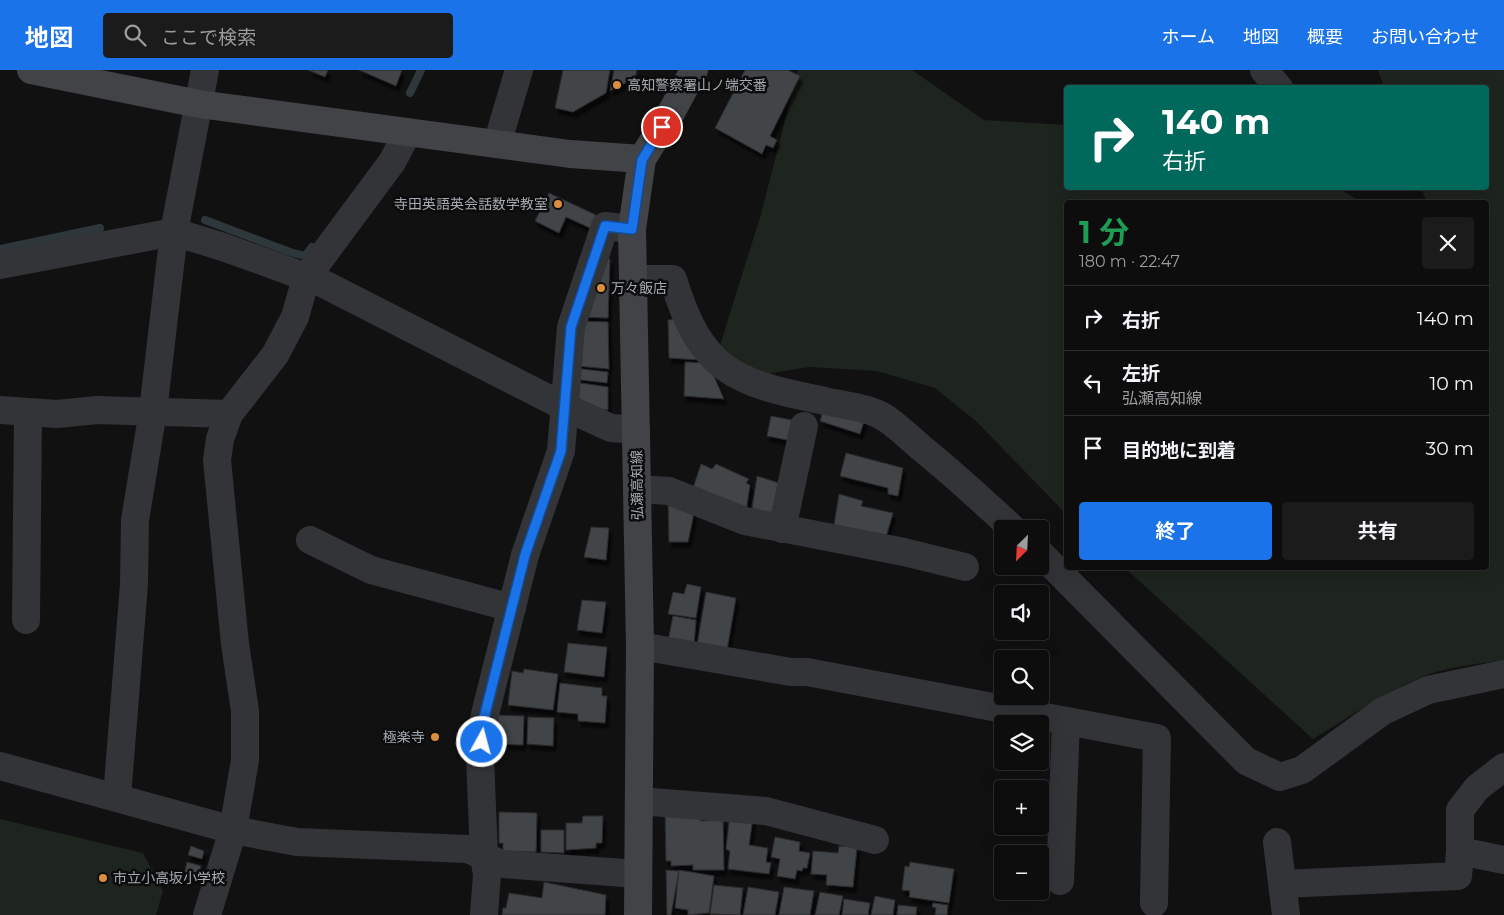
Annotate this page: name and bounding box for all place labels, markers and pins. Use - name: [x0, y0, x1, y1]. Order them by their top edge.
- place label: 高知警察署山ノ端交番: [627, 76, 767, 94]
- marker: 高知警察署山ノ端交番: [611, 79, 623, 91]
- pin: [641, 106, 683, 148]
- place label: 寺田英語英会話数学教室: [394, 195, 548, 213]
- marker: 寺田英語英会話数学教室: [552, 198, 564, 210]
- place label: 万々飯店: [611, 279, 667, 297]
- marker: 万々飯店: [595, 282, 607, 294]
- place label: 極楽寺: [383, 728, 425, 746]
- marker: 極楽寺: [429, 731, 441, 743]
- place label: 市立小高坂小学校: [113, 869, 225, 887]
- marker: 市立小高坂小学校: [97, 872, 109, 884]

